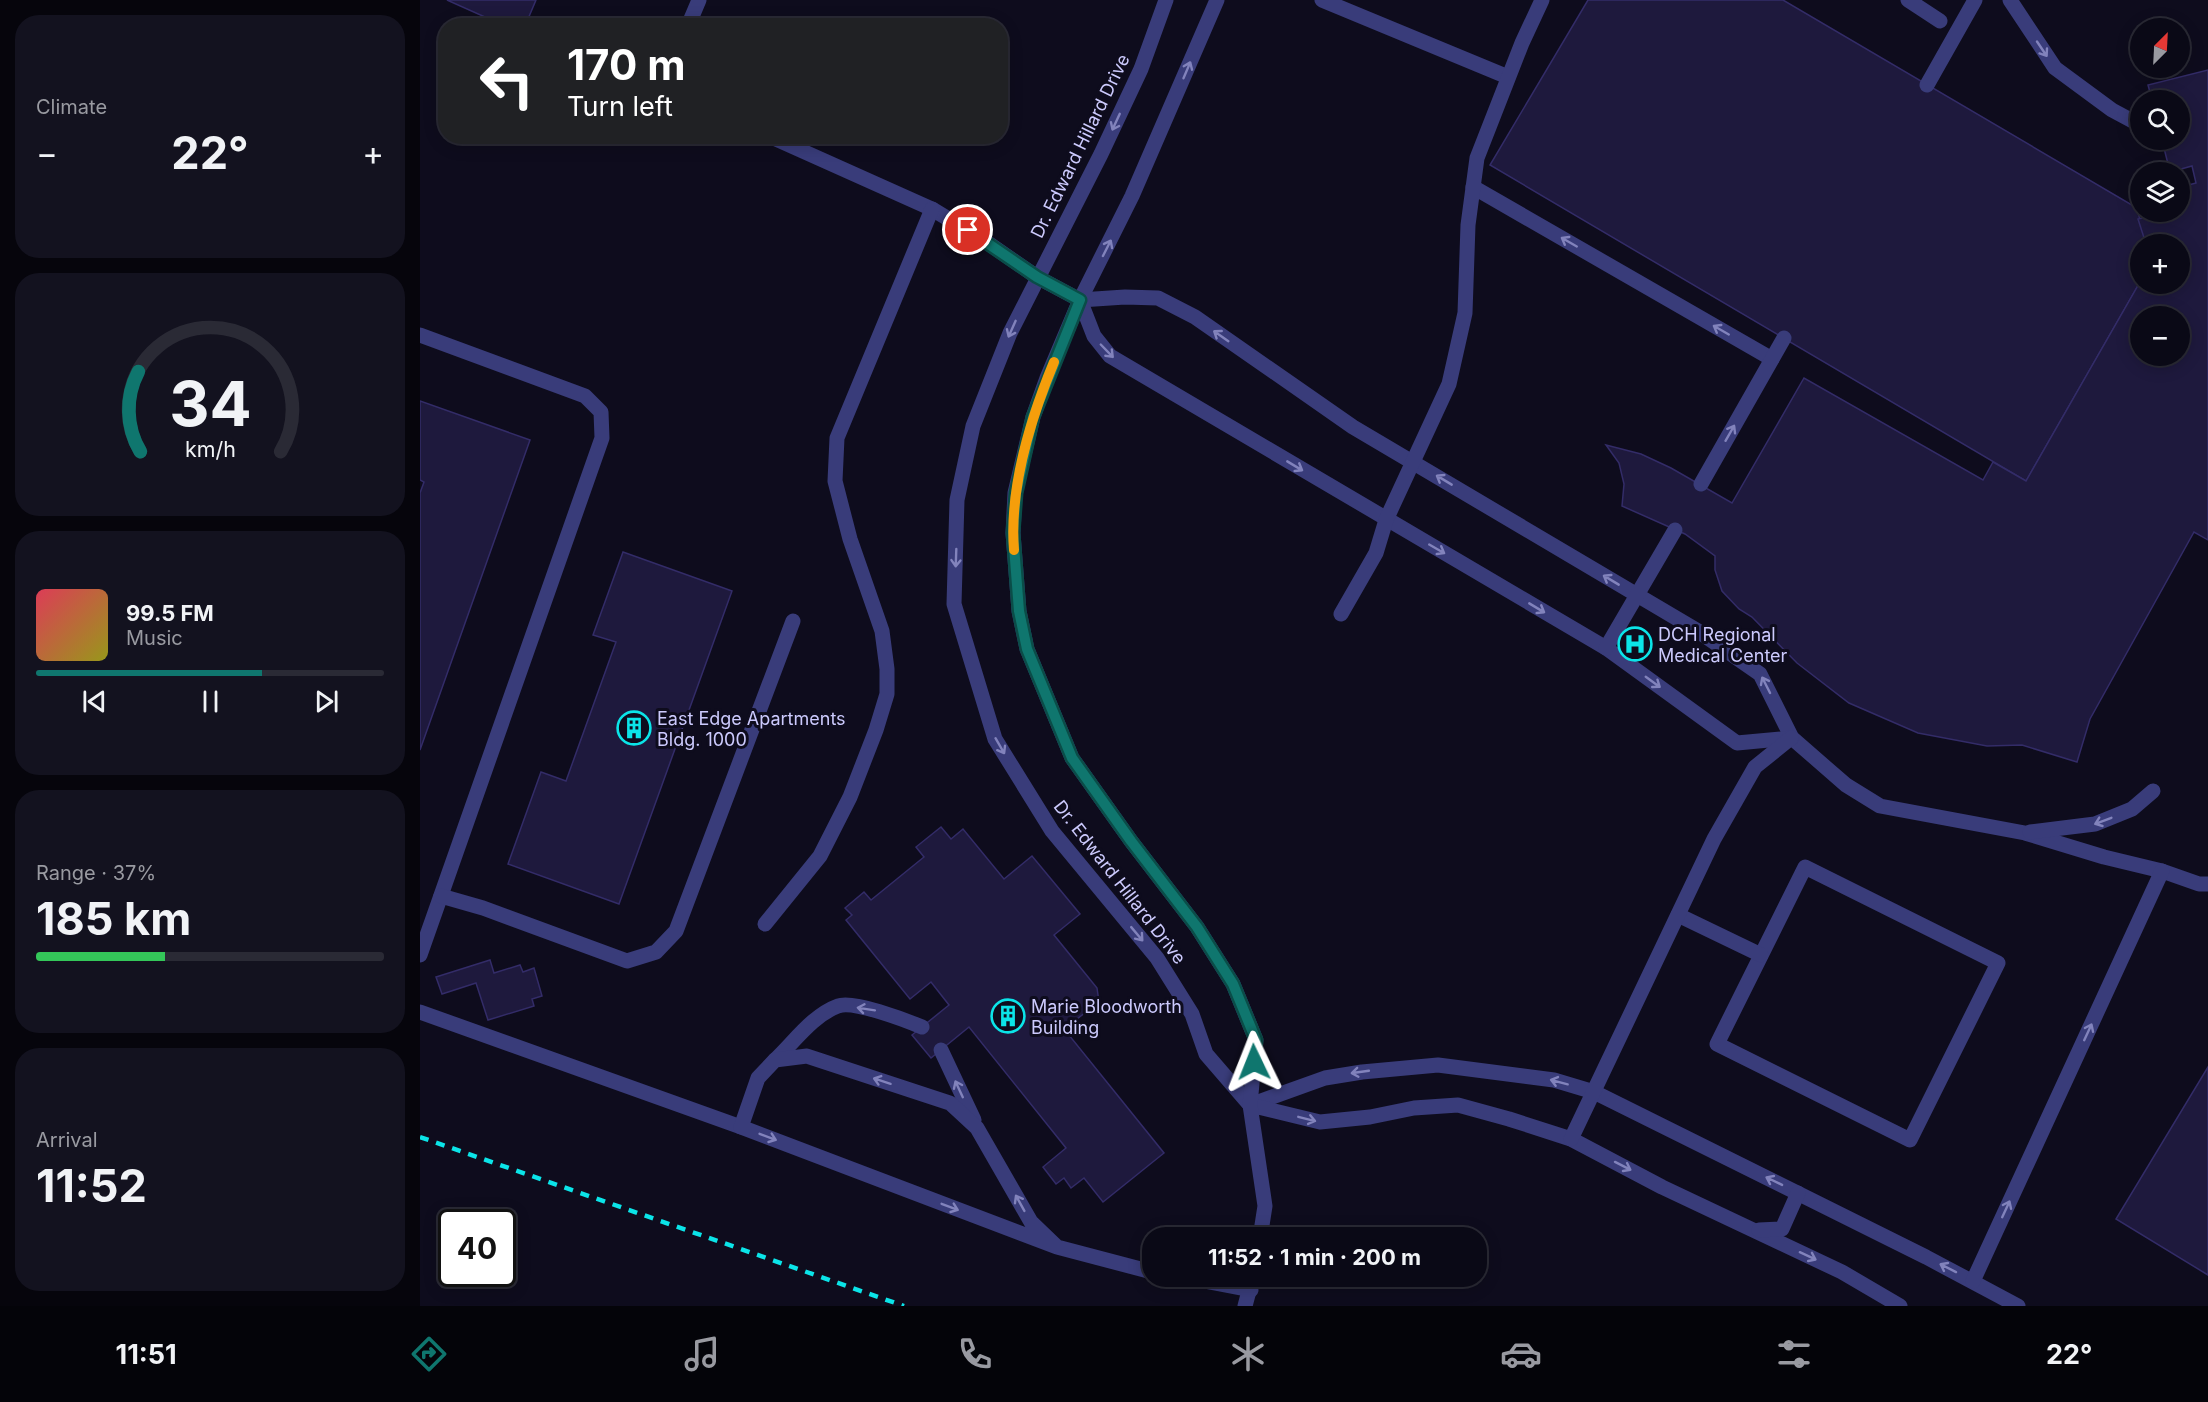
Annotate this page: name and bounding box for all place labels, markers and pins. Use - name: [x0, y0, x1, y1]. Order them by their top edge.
- pin: [942, 204, 993, 255]
- place label: DCH Regional Medical Center: [1658, 624, 1788, 666]
- hospital icon: DCH Regional Medical Center: [1617, 626, 1653, 662]
- place label: East Edge Apartments Bldg. 1000: [657, 708, 846, 750]
- building icon: East Edge Apartments Bldg. 1000: [616, 710, 652, 746]
- place label: Marie Bloodworth Building: [1031, 996, 1182, 1038]
- building icon: Marie Bloodworth Building: [990, 998, 1026, 1034]

